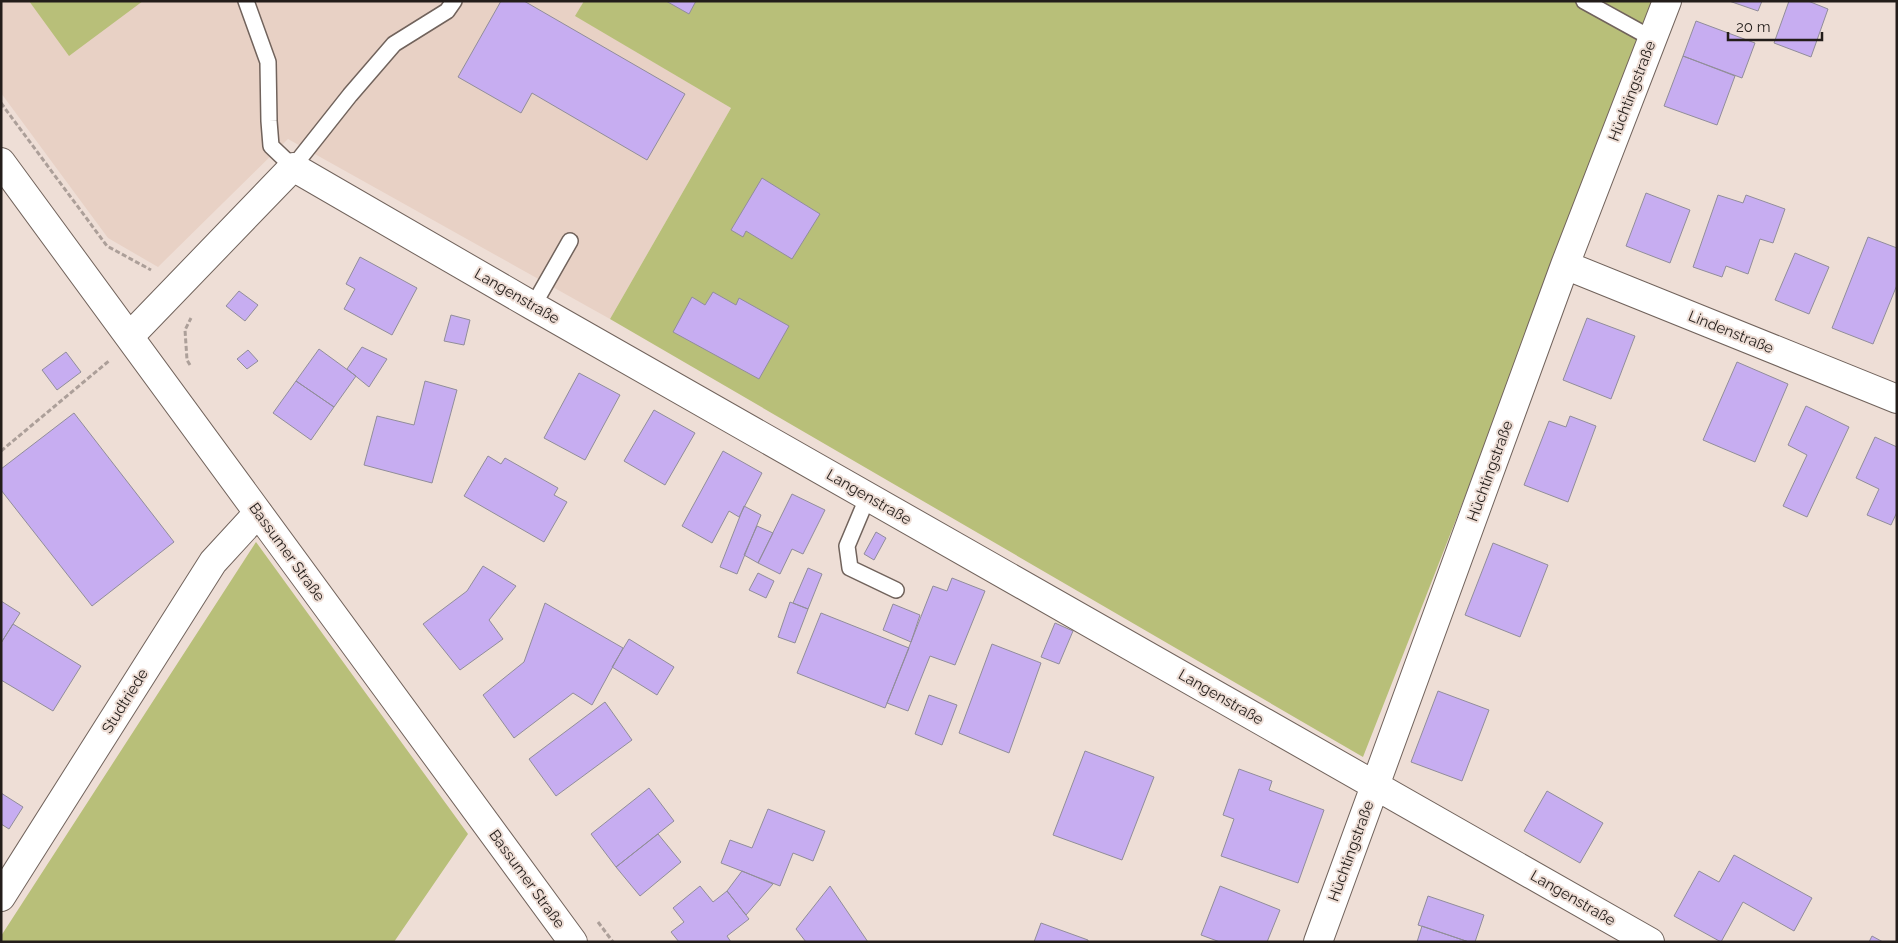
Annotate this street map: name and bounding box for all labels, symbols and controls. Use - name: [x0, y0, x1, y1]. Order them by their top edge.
- scale bar: [1728, 10, 1822, 42]
- text: 20 m: [1736, 18, 1771, 36]
- street label: Hüchtingstraße: [1605, 38, 1659, 144]
- street label: Langenstraße: [471, 264, 563, 328]
- street label: Lindenstraße: [1686, 307, 1776, 357]
- street label: Hüchtingstraße: [1463, 418, 1517, 524]
- street label: Langenstraße: [823, 465, 915, 529]
- street label: Bassumer Straße: [245, 499, 329, 605]
- street label: Studtriede: [98, 665, 152, 737]
- street label: Langenstraße: [1175, 665, 1267, 729]
- street label: Hüchtingstraße: [1324, 798, 1378, 904]
- street label: Bassumer Straße: [485, 826, 569, 932]
- street label: Langenstraße: [1527, 866, 1619, 930]

